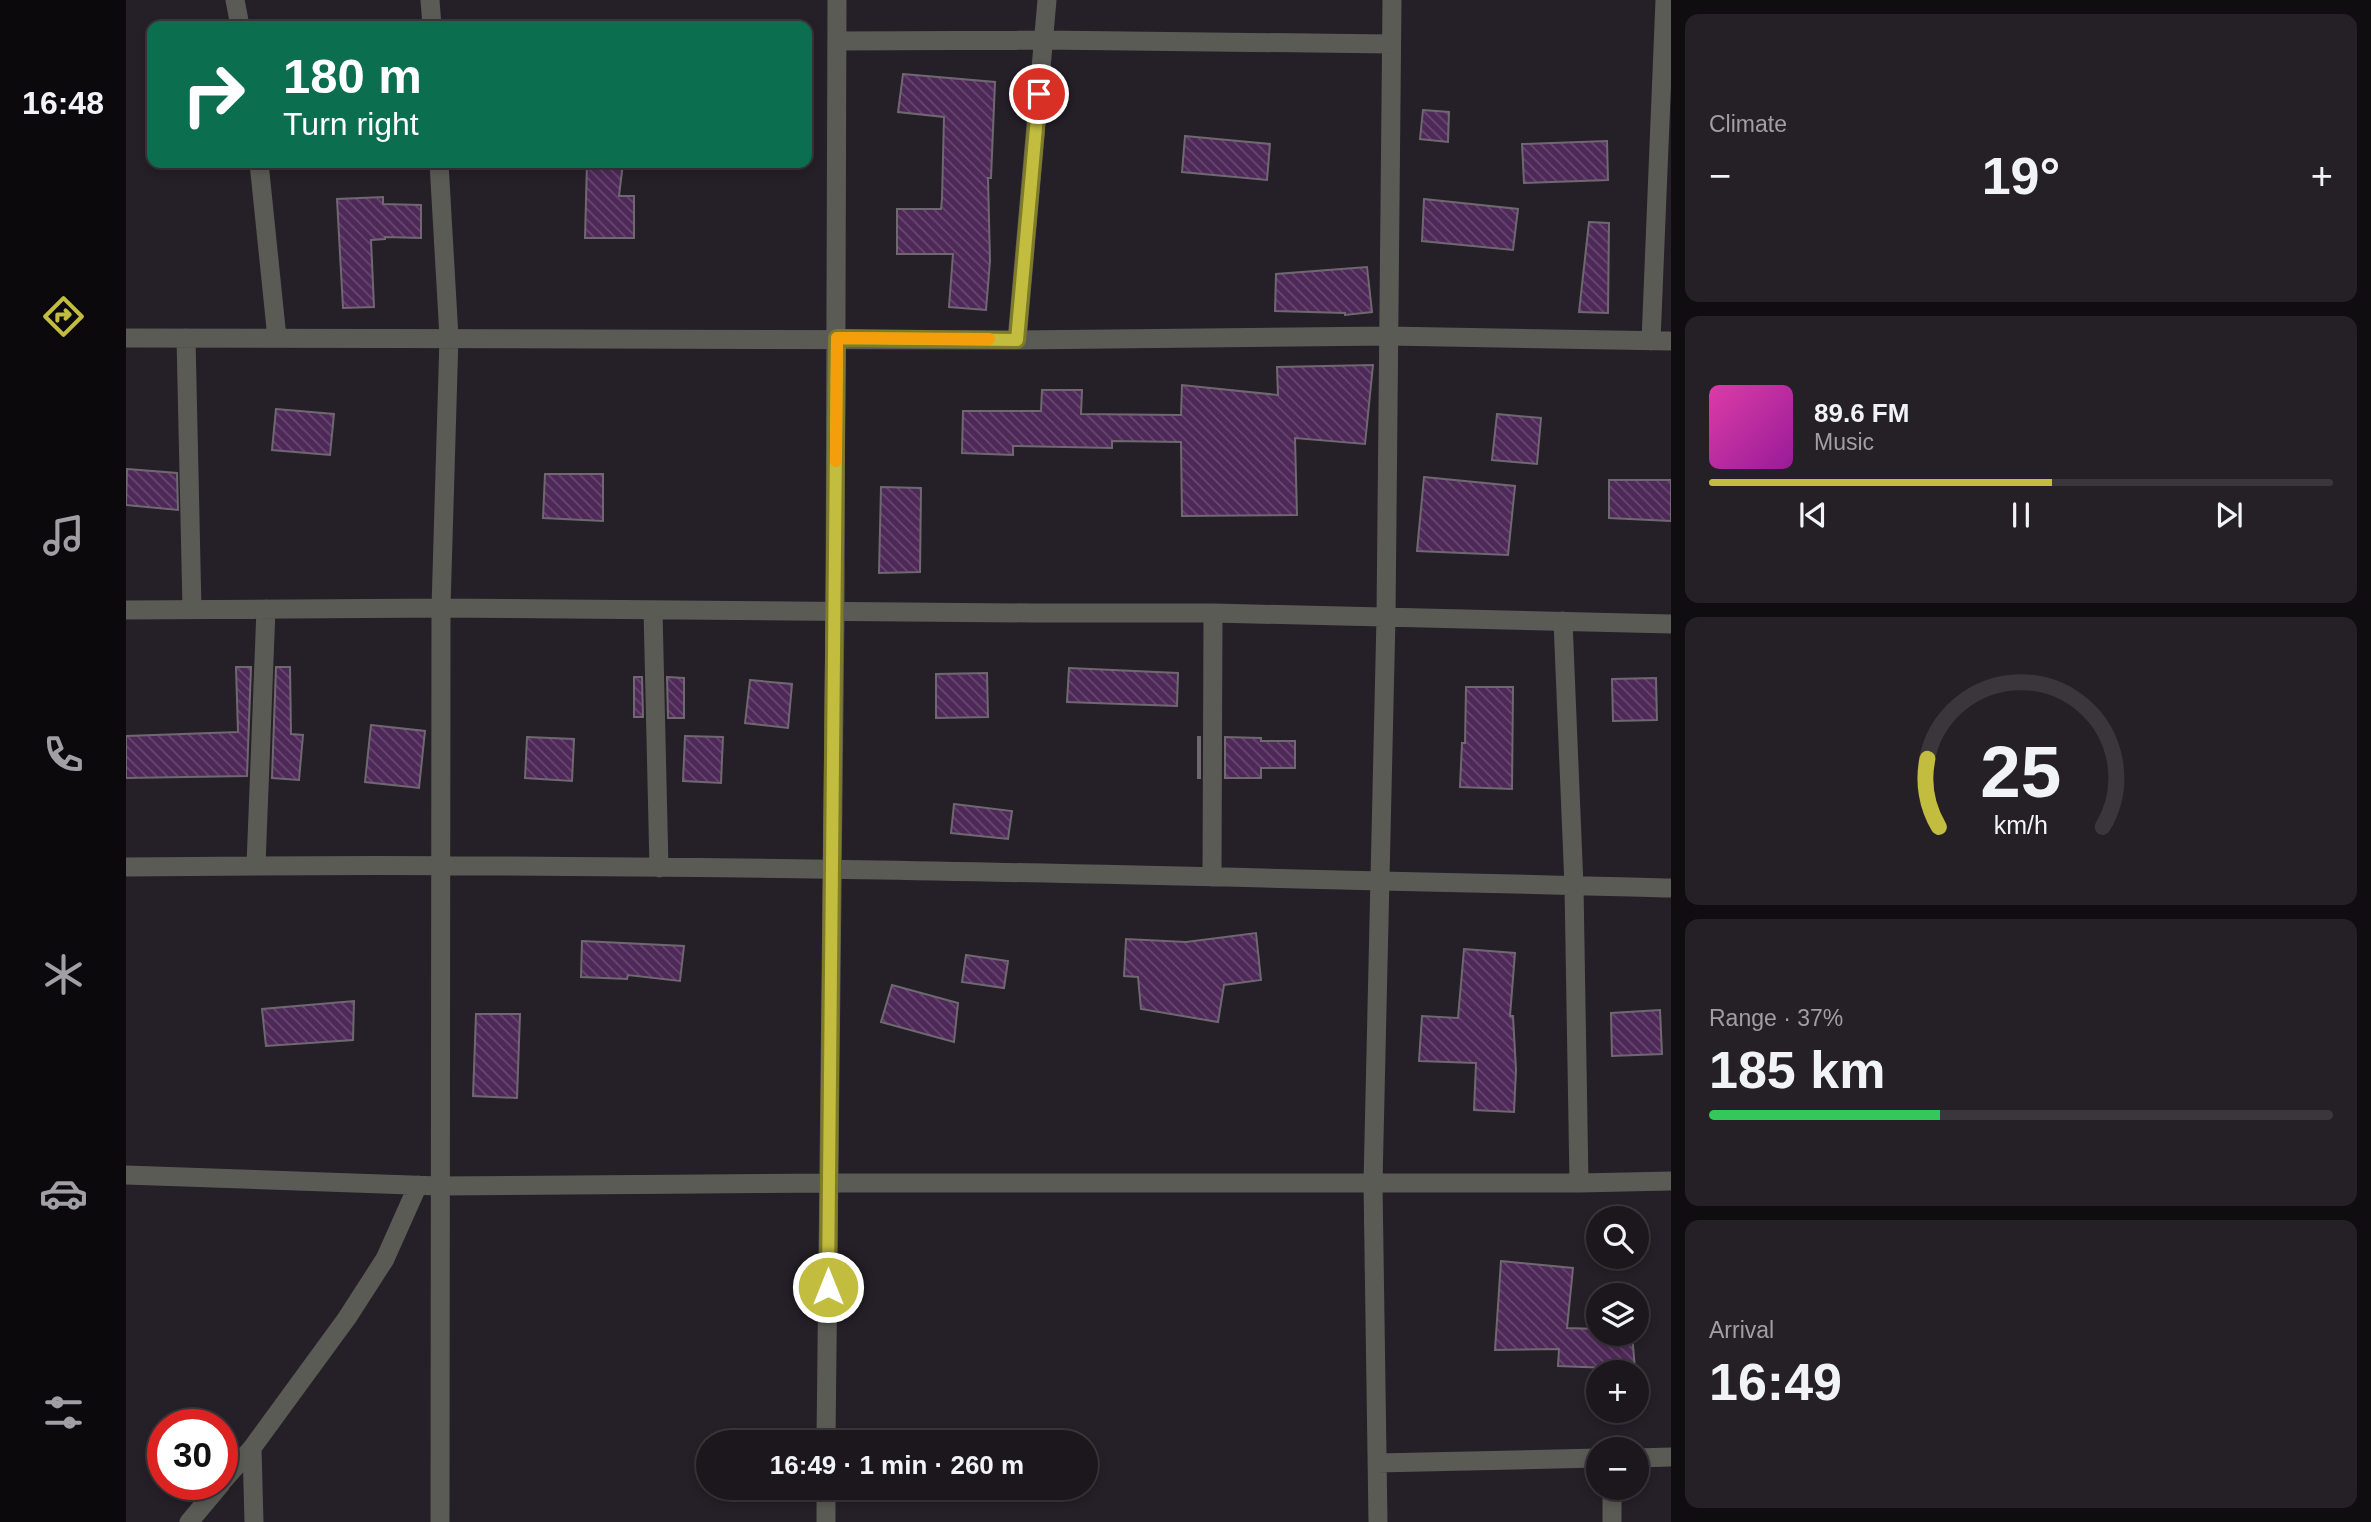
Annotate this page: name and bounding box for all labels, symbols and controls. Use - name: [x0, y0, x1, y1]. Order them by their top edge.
- icon: right: [168, 49, 259, 140]
- text: 180 m: [283, 49, 422, 103]
- pin: [1009, 64, 1069, 124]
- icon: arrive: [1020, 75, 1058, 113]
- text: 16:48: [22, 85, 104, 121]
- text: Turn right: [283, 106, 419, 142]
- text: Climate: [1709, 111, 1787, 137]
- text: 19°: [1982, 147, 2060, 205]
- text: −: [1709, 155, 1731, 197]
- text: +: [2311, 155, 2333, 197]
- icon: directions: [39, 292, 88, 341]
- text: 89.6 FM: [1814, 398, 1909, 428]
- text: Music: [1814, 429, 1874, 455]
- icon: previous: [1794, 496, 1832, 534]
- icon: pause: [2002, 496, 2040, 534]
- icon: next: [2210, 496, 2248, 534]
- icon: music: [39, 511, 88, 560]
- icon: phone: [39, 730, 88, 779]
- text: 25: [1981, 731, 2061, 812]
- text: km/h: [1994, 811, 2048, 839]
- icon: climate: [39, 950, 88, 999]
- text: Range · 37%: [1709, 1005, 1843, 1031]
- text: 185 km: [1709, 1041, 1885, 1099]
- icon: car: [39, 1169, 88, 1218]
- map controls: [1586, 1206, 1649, 1500]
- button: search: [1586, 1206, 1649, 1269]
- position arrow: [791, 1250, 865, 1324]
- button: layers: [1586, 1283, 1649, 1346]
- text: Arrival: [1709, 1317, 1774, 1343]
- text: 16:49: [1709, 1353, 1842, 1411]
- button: +: [1586, 1360, 1649, 1423]
- icon: filters: [39, 1388, 88, 1437]
- speed limit sign: 30: [147, 1409, 238, 1500]
- button: −: [1586, 1437, 1649, 1500]
- text: 16:49 · 1 min · 260 m: [770, 1450, 1024, 1480]

